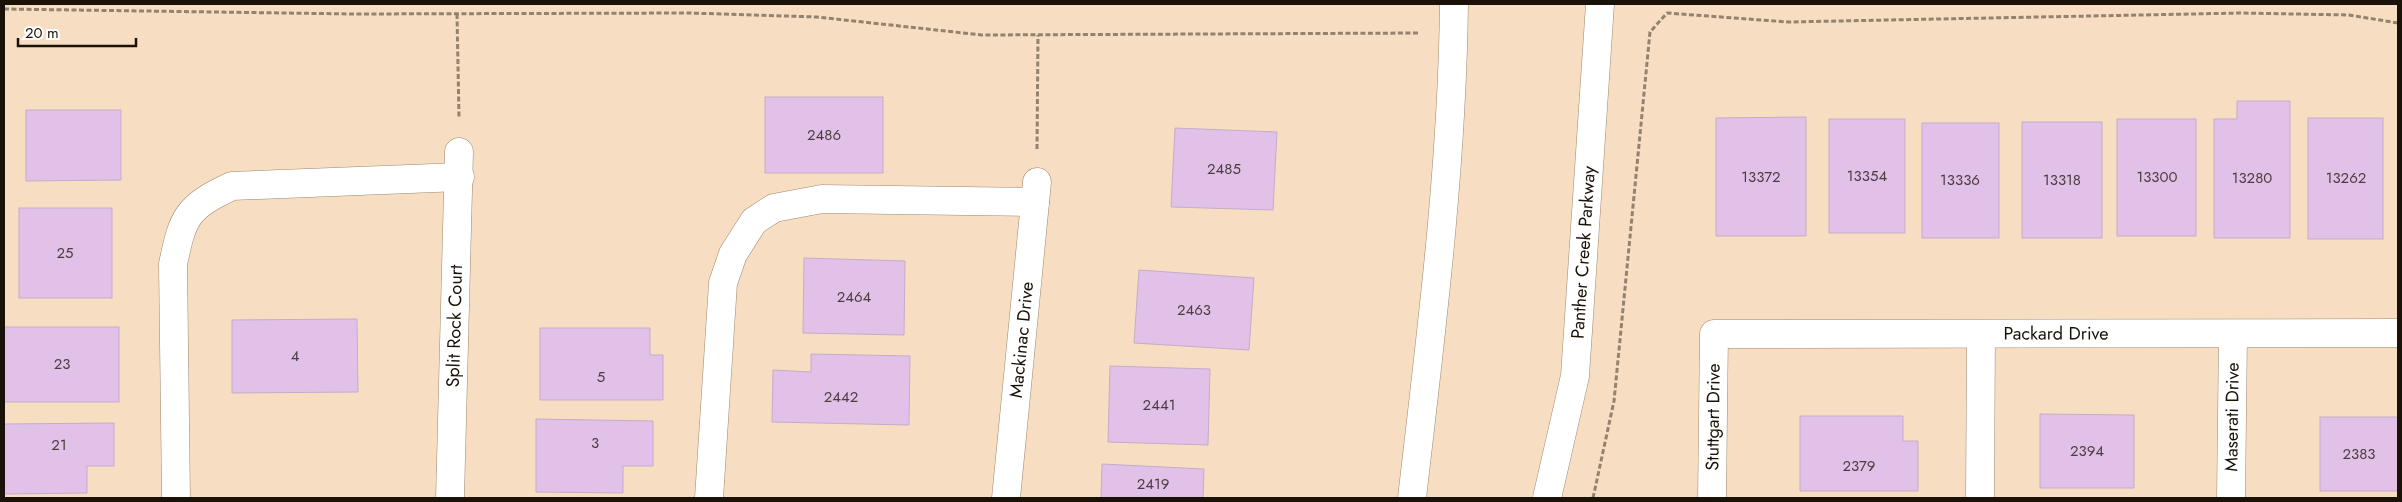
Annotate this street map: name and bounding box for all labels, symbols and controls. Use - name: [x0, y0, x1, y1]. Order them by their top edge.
- scale bar: [18, 15, 135, 47]
- text: 20 m: [25, 22, 59, 44]
- house number: 2486: [807, 124, 841, 146]
- house number: 2485: [1207, 158, 1241, 180]
- street label: Panther Creek Parkway: [1565, 165, 1602, 340]
- house number: 13354: [1847, 165, 1887, 187]
- house number: 13372: [1741, 166, 1781, 188]
- house number: 13300: [2136, 166, 2178, 188]
- house number: 13280: [2232, 167, 2272, 189]
- house number: 13262: [2326, 167, 2366, 189]
- house number: 13336: [1940, 169, 1980, 191]
- house number: 13318: [2043, 169, 2081, 191]
- house number: 25: [57, 242, 74, 264]
- street label: Split Rock Court: [440, 264, 469, 388]
- street label: Mackinac Drive: [1003, 280, 1040, 399]
- house number: 2464: [837, 286, 872, 308]
- house number: 2463: [1177, 299, 1211, 321]
- street label: Packard Drive: [2003, 320, 2109, 347]
- house number: 4: [291, 345, 300, 367]
- house number: 23: [54, 353, 70, 375]
- street label: Maserati Drive: [2218, 362, 2246, 472]
- street label: Stuttgart Drive: [1699, 363, 1727, 471]
- house number: 5: [597, 366, 605, 388]
- house number: 2442: [824, 386, 858, 408]
- house number: 2441: [1143, 394, 1175, 416]
- house number: 3: [591, 432, 599, 454]
- house number: 21: [51, 434, 67, 456]
- house number: 2394: [2070, 440, 2104, 462]
- house number: 2383: [2342, 443, 2376, 465]
- house number: 2379: [1842, 455, 1876, 477]
- house number: 2419: [1137, 473, 1169, 495]

